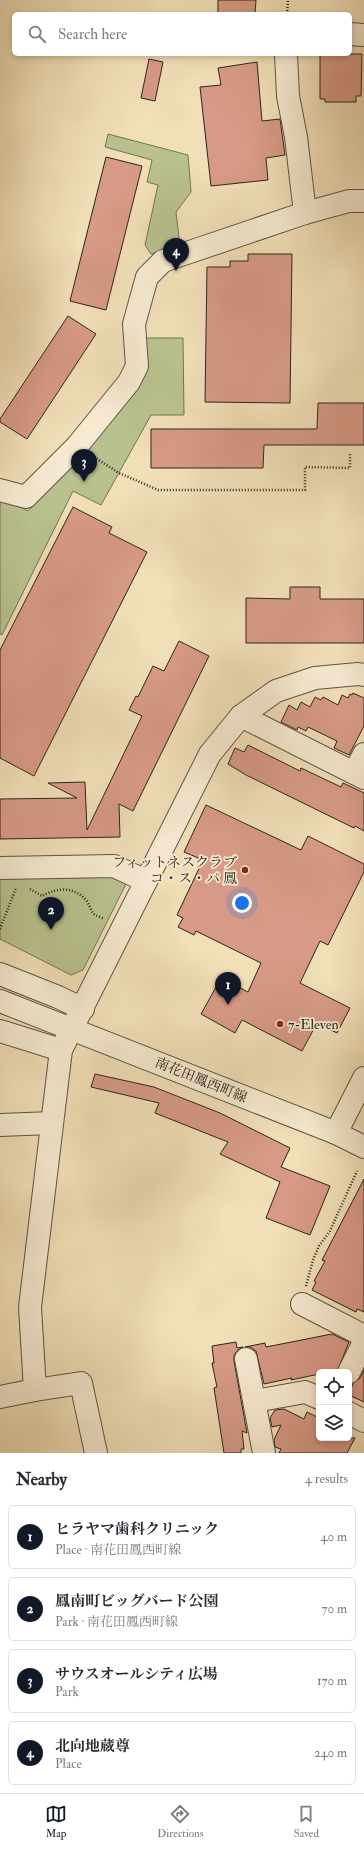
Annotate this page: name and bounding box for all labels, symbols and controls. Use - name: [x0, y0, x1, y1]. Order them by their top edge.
- search box: [12, 12, 352, 56]
- icon: search: [26, 23, 48, 45]
- text: Search here: [58, 25, 127, 44]
- pin: 4: [163, 238, 189, 271]
- pin: 3: [71, 449, 97, 482]
- place label: フィットネスクラブ コ・ス・パ 鳳: [112, 854, 237, 887]
- marker: フィットネスクラブ コ・ス・パ 鳳: [240, 865, 250, 875]
- your location: [232, 893, 252, 913]
- pin: 2: [38, 897, 64, 930]
- pin: 1: [215, 972, 241, 1005]
- place label: 7-Eleven: [288, 1016, 339, 1033]
- marker: 7-Eleven: [275, 1019, 285, 1029]
- street label: 南花田鳳西町線: [152, 1054, 250, 1106]
- map controls: [316, 1369, 352, 1441]
- button: locate: [316, 1369, 352, 1405]
- button: layers: [316, 1405, 352, 1441]
- text: Nearby: [16, 1469, 67, 1490]
- text: 4 results: [305, 1471, 348, 1487]
- text: ヒラヤマ歯科クリニック: [55, 1520, 219, 1539]
- text: 1: [28, 1529, 32, 1545]
- text: 40 m: [321, 1529, 347, 1545]
- text: Place · 南花田鳳西町線: [55, 1542, 181, 1558]
- text: 鳳南町ビッグバード公園: [55, 1592, 219, 1611]
- text: 2: [27, 1601, 33, 1617]
- text: 70 m: [322, 1601, 347, 1617]
- text: Park · 南花田鳳西町線: [55, 1614, 178, 1630]
- text: サウスオールシティ広場: [55, 1665, 218, 1684]
- text: 3: [28, 1673, 33, 1689]
- text: 170 m: [317, 1673, 347, 1689]
- text: Park: [55, 1684, 79, 1700]
- text: 北向地蔵尊: [55, 1737, 130, 1756]
- text: 4: [26, 1745, 34, 1761]
- text: 240 m: [314, 1745, 347, 1761]
- text: Place: [55, 1756, 82, 1772]
- tab: Map: [45, 1803, 67, 1840]
- tab: Directions: [157, 1803, 204, 1840]
- tab: Saved: [294, 1803, 319, 1840]

